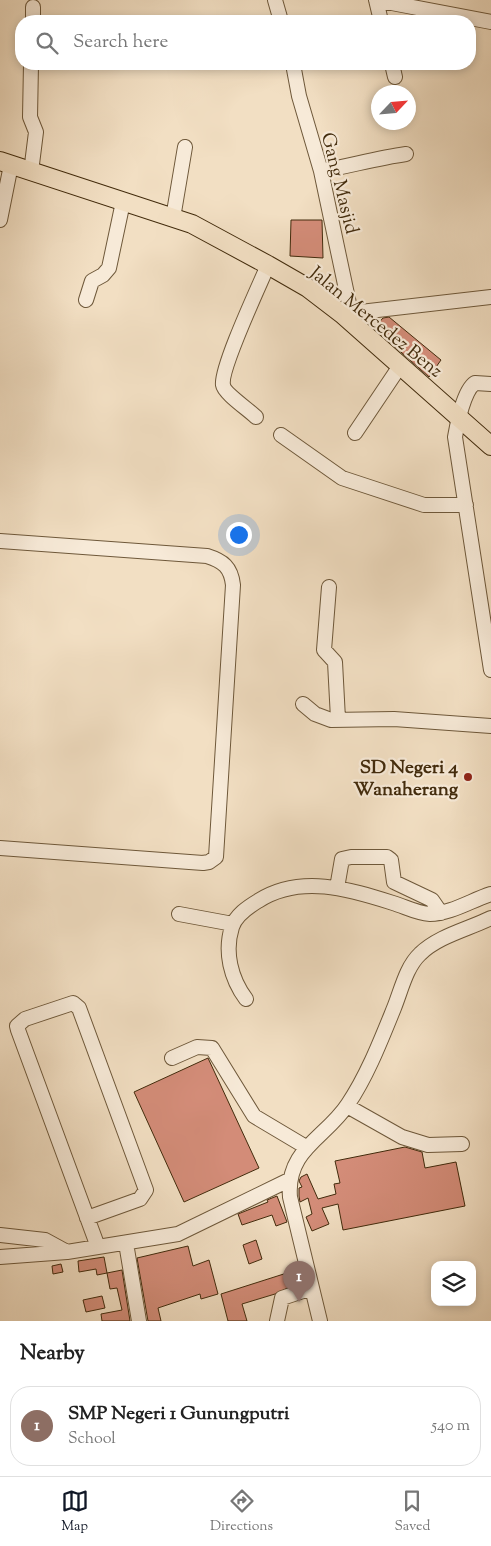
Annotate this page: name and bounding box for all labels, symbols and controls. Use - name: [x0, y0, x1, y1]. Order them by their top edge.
- search box: [15, 15, 476, 70]
- icon: search: [33, 29, 61, 57]
- text: Search here: [73, 29, 168, 56]
- north arrow: [371, 85, 416, 130]
- street label: Gang Masjid: [313, 130, 364, 237]
- street label: Jalan Mercedez Benz: [302, 260, 448, 385]
- your location: [226, 522, 252, 548]
- place label: SD Negeri 4 Wanaherang: [353, 755, 459, 804]
- marker: SD Negeri 4 Wanaherang: [462, 771, 474, 783]
- pin: 1: [283, 1261, 315, 1302]
- map controls: [431, 1261, 476, 1306]
- button: layers: [431, 1261, 476, 1306]
- text: Nearby: [20, 1339, 85, 1369]
- text: SMP Negeri 1 Gunungputri: [68, 1401, 289, 1428]
- text: 1: [34, 1415, 40, 1438]
- text: 540 m: [432, 1415, 470, 1438]
- text: School: [68, 1428, 116, 1451]
- tab: Map: [61, 1487, 89, 1537]
- tab: Directions: [210, 1487, 273, 1537]
- tab: Saved: [394, 1487, 430, 1537]

